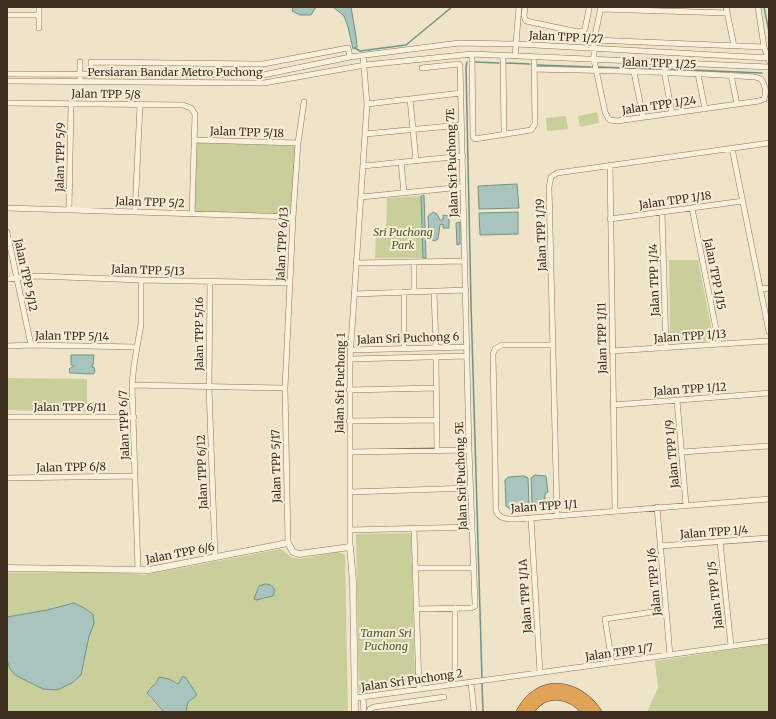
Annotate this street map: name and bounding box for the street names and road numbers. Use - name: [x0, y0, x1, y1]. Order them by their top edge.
- street label: Jalan TPP 1/27: [527, 28, 604, 46]
- street label: Jalan TPP 1/25: [621, 55, 696, 71]
- street label: Persiaran Bandar Metro Puchong: [87, 65, 263, 79]
- street label: Jalan TPP 5/8: [70, 86, 141, 102]
- street label: Jalan TPP 1/24: [620, 93, 697, 117]
- street label: Jalan Sri Puchong 7E: [443, 108, 461, 219]
- street label: Jalan TPP 5/9: [52, 122, 68, 193]
- street label: Jalan TPP 5/18: [209, 124, 285, 140]
- street label: Jalan TPP 1/18: [637, 188, 713, 212]
- street label: Jalan TPP 5/2: [114, 194, 185, 210]
- street label: Jalan TPP 1/19: [533, 198, 549, 273]
- street label: Jalan TPP 6/13: [273, 206, 291, 283]
- street label: Jalan TPP 5/12: [11, 236, 41, 313]
- street label: Jalan TPP 1/15: [701, 236, 729, 311]
- street label: Jalan TPP 1/14: [646, 243, 662, 318]
- street label: Jalan TPP 5/13: [110, 262, 185, 278]
- street label: Jalan TPP 5/16: [192, 297, 206, 372]
- street label: Jalan TPP 1/11: [594, 302, 610, 375]
- street label: Jalan TPP 1/13: [652, 326, 727, 346]
- street label: Jalan TPP 5/14: [34, 328, 109, 344]
- street label: Jalan Sri Puchong 6: [356, 329, 460, 347]
- street label: Jalan Sri Puchong 1: [332, 332, 348, 435]
- street label: Jalan TPP 1/12: [652, 379, 727, 399]
- street label: Jalan TPP 6/7: [116, 390, 132, 461]
- street label: Jalan TPP 6/11: [32, 400, 107, 414]
- street label: Jalan TPP 1/9: [662, 419, 682, 490]
- street label: Jalan Sri Puchong 5E: [452, 421, 470, 532]
- street label: Jalan TPP 5/17: [268, 429, 284, 504]
- street label: Jalan TPP 6/12: [194, 434, 210, 511]
- street label: Jalan TPP 6/8: [35, 459, 106, 475]
- street label: Jalan TPP 1/1: [509, 497, 578, 515]
- street label: Jalan TPP 1/4: [679, 523, 749, 541]
- street label: Jalan TPP 6/6: [143, 539, 216, 567]
- street label: Jalan TPP 1/6: [644, 547, 664, 618]
- street label: Jalan TPP 1/1A: [515, 558, 535, 635]
- street label: Jalan TPP 1/5: [704, 560, 726, 631]
- street label: Jalan TPP 1/7: [583, 640, 654, 664]
- street label: Jalan Sri Puchong 2: [359, 666, 464, 694]

